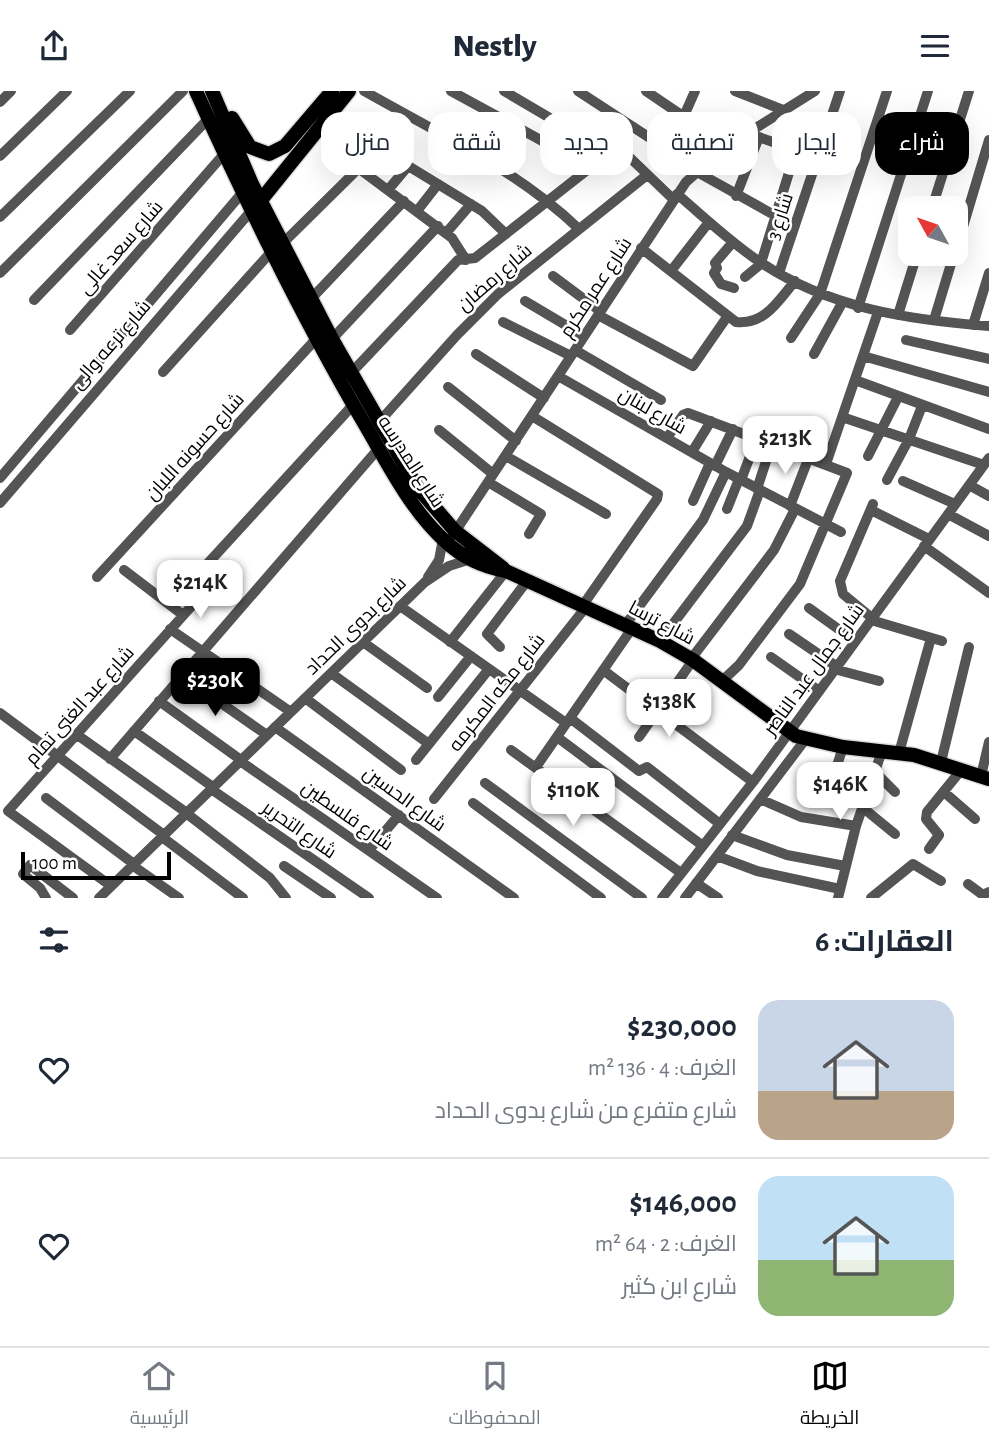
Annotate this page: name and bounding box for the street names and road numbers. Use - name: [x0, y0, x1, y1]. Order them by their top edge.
- street label: شارع 3: [763, 190, 800, 243]
- street label: شارع سعد غالى: [75, 197, 169, 300]
- street label: شارع عمر مكرم: [556, 234, 638, 343]
- street label: شارع رمضان: [454, 240, 538, 318]
- street label: شارع ترعه والى: [67, 296, 157, 395]
- street label: شارع لبنان: [614, 384, 690, 441]
- street label: شارع حسونه اللبان: [141, 389, 250, 506]
- street label: شارع المدرسه: [372, 412, 448, 513]
- street label: شارع بدوى الحداد: [301, 573, 412, 681]
- street label: شارع ترسا: [624, 597, 698, 651]
- street label: شارع جمال عبد الناصر: [759, 600, 870, 742]
- street label: شارع مكه المكرمه: [445, 630, 551, 757]
- street label: شارع عبد الغنى تمام: [21, 642, 140, 771]
- street label: شارع الحسين: [358, 762, 450, 838]
- street label: شارع فلسطين: [296, 777, 397, 857]
- street label: شارع التحرير: [256, 797, 340, 865]

